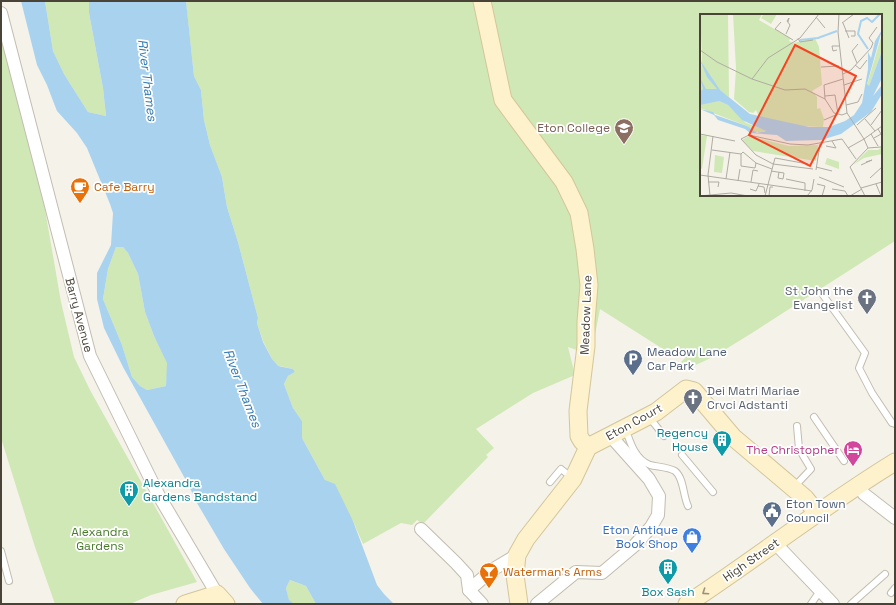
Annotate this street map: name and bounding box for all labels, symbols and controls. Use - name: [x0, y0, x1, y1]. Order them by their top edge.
- inset map: [700, 14, 882, 196]
- water label: River Thames: [134, 38, 161, 123]
- school or university icon: Eton College: [613, 117, 635, 145]
- place label: Eton College: [537, 120, 610, 136]
- cafe icon: Cafe Barry: [69, 176, 91, 204]
- place label: Cafe Barry: [94, 179, 155, 195]
- street label: Meadow Lane: [577, 275, 595, 355]
- street label: Barry Avenue: [61, 276, 97, 354]
- place label: St John the Evangelist: [785, 283, 853, 313]
- church icon: St John the Evangelist: [856, 287, 878, 315]
- place label: Meadow Lane Car Park: [647, 344, 727, 374]
- water label: River Thames: [220, 347, 266, 431]
- parking icon: Meadow Lane Car Park: [622, 348, 644, 376]
- place label: Dei Matri Mariae Crvci Adstanti: [707, 383, 800, 413]
- church icon: Dei Matri Mariae Crvci Adstanti: [682, 387, 704, 415]
- street label: Eton Court: [603, 400, 665, 444]
- place label: Regency House: [657, 425, 708, 455]
- building icon: Regency House: [711, 429, 733, 457]
- hotel icon: The Christopher: [842, 439, 864, 467]
- place label: The Christopher: [746, 442, 839, 458]
- place label: Alexandra Gardens Bandstand: [143, 475, 257, 505]
- building icon: Alexandra Gardens Bandstand: [118, 479, 140, 507]
- place label: Eton Town Council: [786, 496, 846, 526]
- public building icon: Eton Town Council: [761, 500, 783, 528]
- place label: Eton Antique Book Shop: [603, 522, 678, 552]
- park label: Alexandra Gardens: [71, 524, 129, 554]
- shop icon: Eton Antique Book Shop: [681, 526, 703, 554]
- street label: High Street: [720, 535, 782, 585]
- building icon: Box Sash: [657, 557, 679, 585]
- bar icon: Waterman's Arms: [478, 561, 500, 589]
- place label: Waterman's Arms: [503, 564, 602, 580]
- place label: Box Sash: [641, 584, 695, 600]
- one-way arrow: [702, 587, 709, 595]

